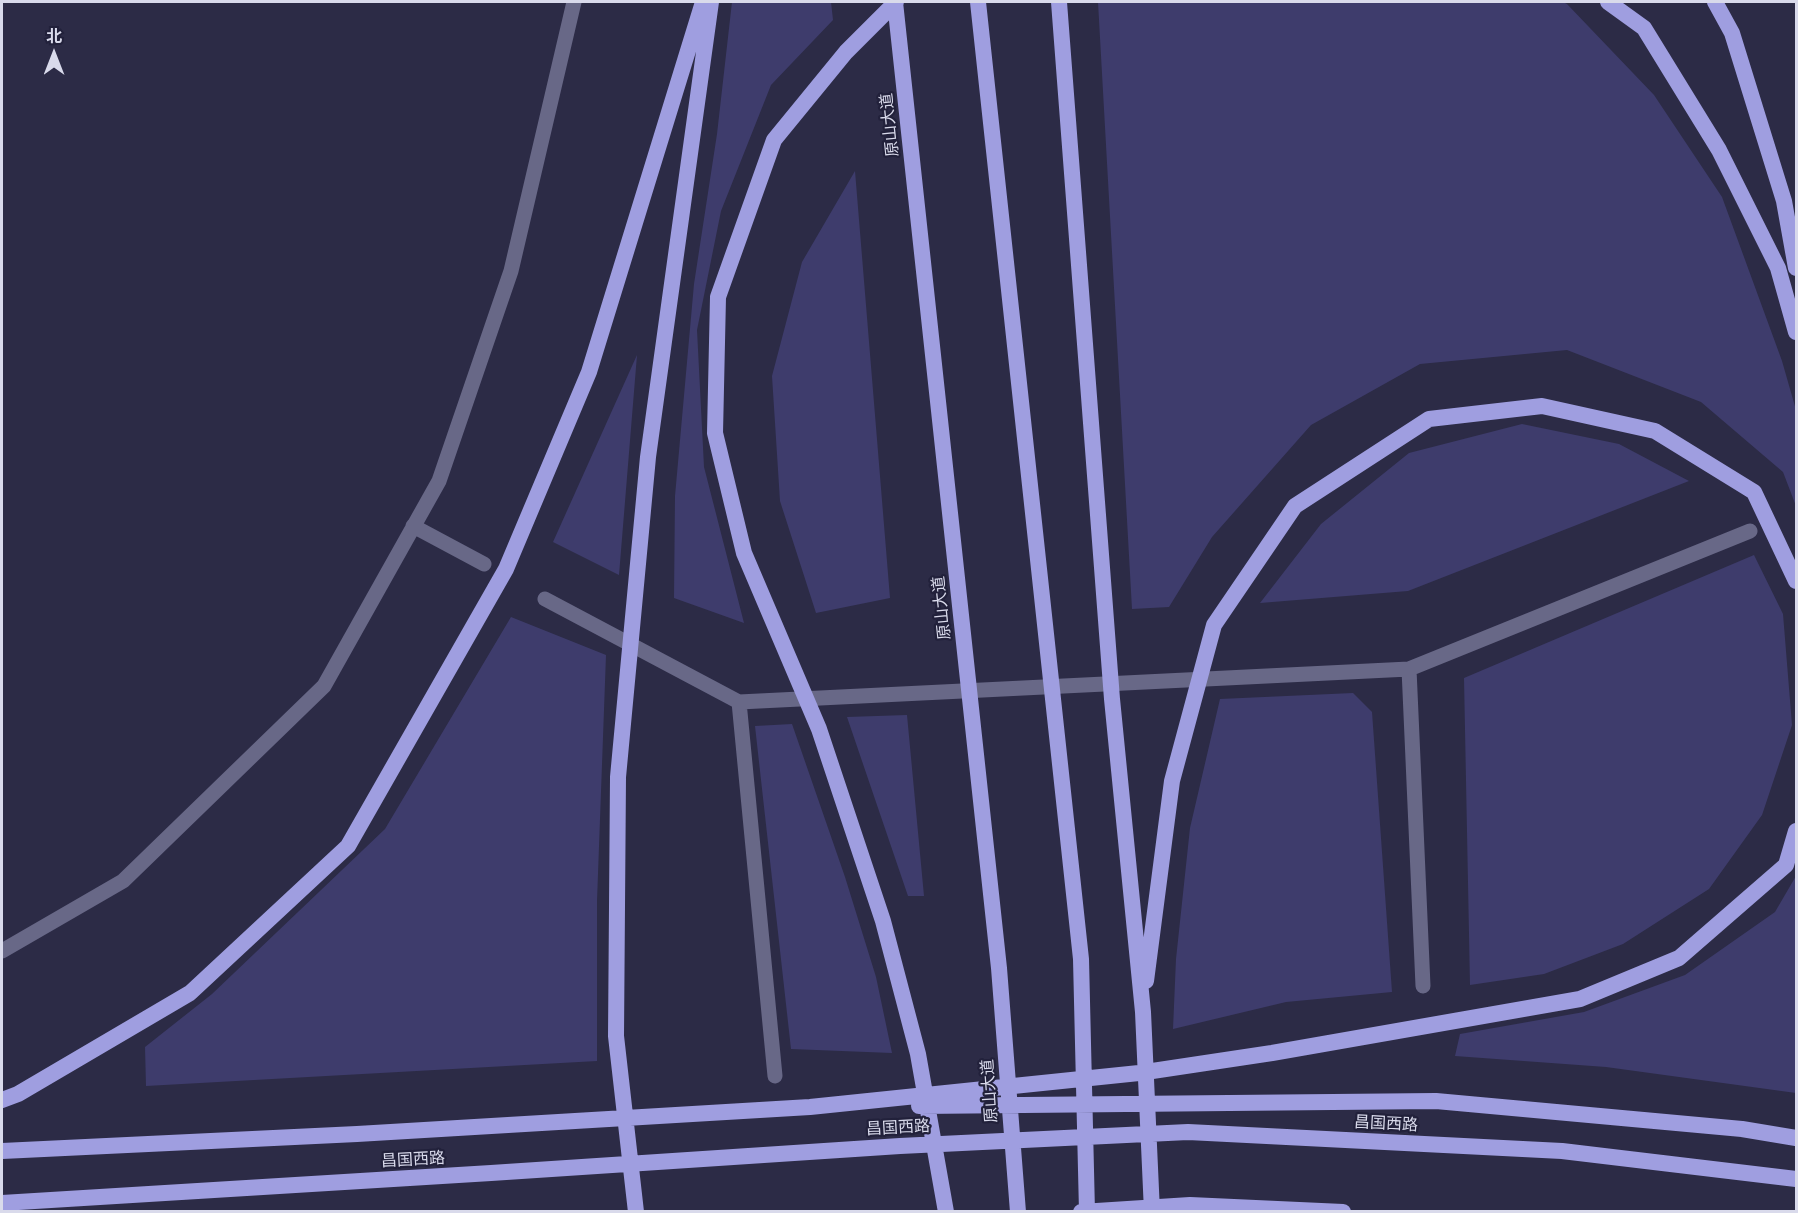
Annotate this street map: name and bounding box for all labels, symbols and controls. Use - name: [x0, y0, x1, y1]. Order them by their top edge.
- north arrow: [24, 24, 84, 84]
- text: 北: [46, 26, 62, 46]
- street label: 原山大道: [877, 92, 903, 158]
- street label: 原山大道: [929, 575, 955, 641]
- street label: 原山大道: [978, 1058, 1002, 1124]
- street label: 昌国西路: [1354, 1113, 1418, 1135]
- street label: 昌国西路: [866, 1117, 930, 1139]
- street label: 昌国西路: [381, 1149, 445, 1171]

